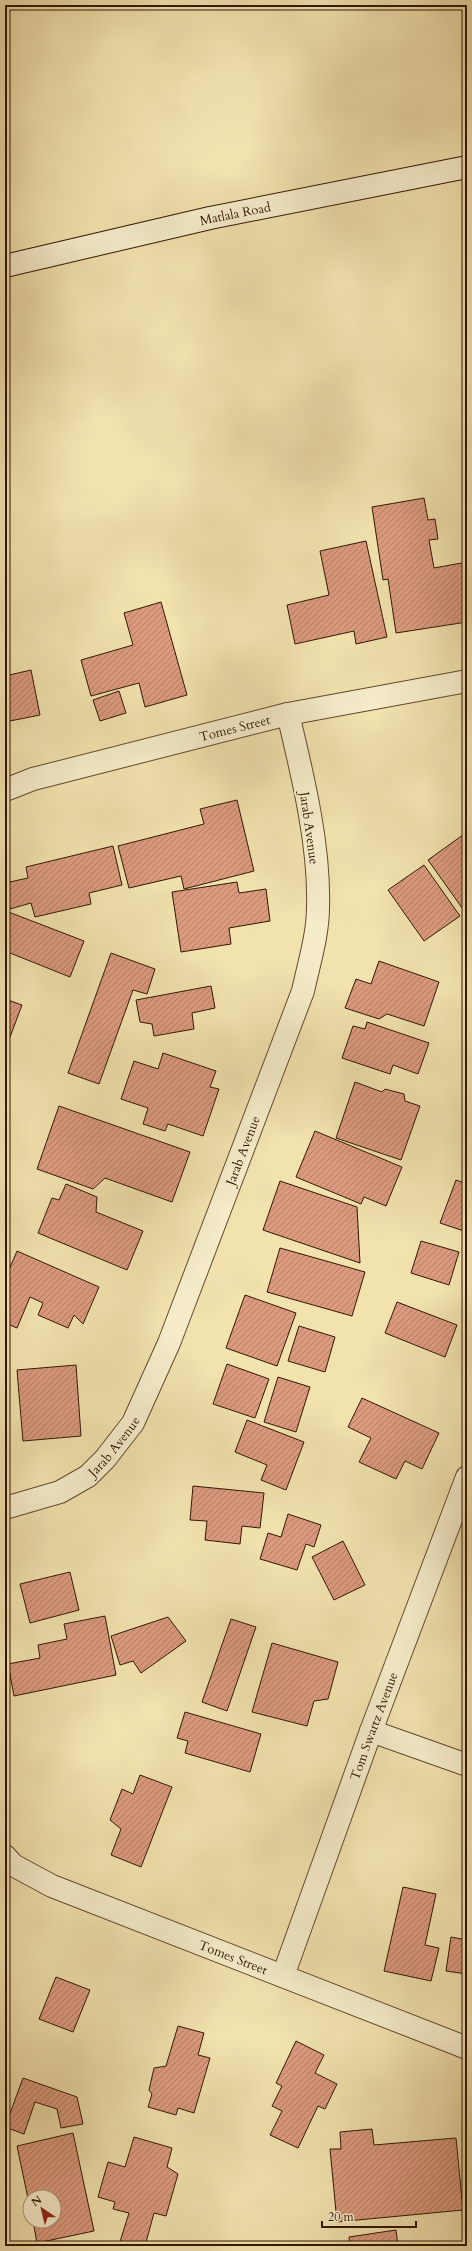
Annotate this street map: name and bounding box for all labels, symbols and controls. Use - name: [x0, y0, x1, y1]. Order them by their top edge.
- street label: Matlala Road: [198, 198, 272, 230]
- street label: Tomes Street: [197, 711, 272, 746]
- street label: Jarab Avenue: [295, 789, 323, 866]
- street label: Jarab Avenue: [221, 1113, 265, 1190]
- street label: Jarab Avenue: [83, 1414, 145, 1482]
- street label: Tom Swartz Avenue: [346, 1669, 403, 1783]
- street label: Tomes Street: [196, 1936, 270, 1979]
- north arrow: [22, 2189, 62, 2229]
- text: N: [28, 2192, 45, 2210]
- scale bar: [322, 2203, 416, 2229]
- text: 20 m: [328, 2209, 355, 2225]

